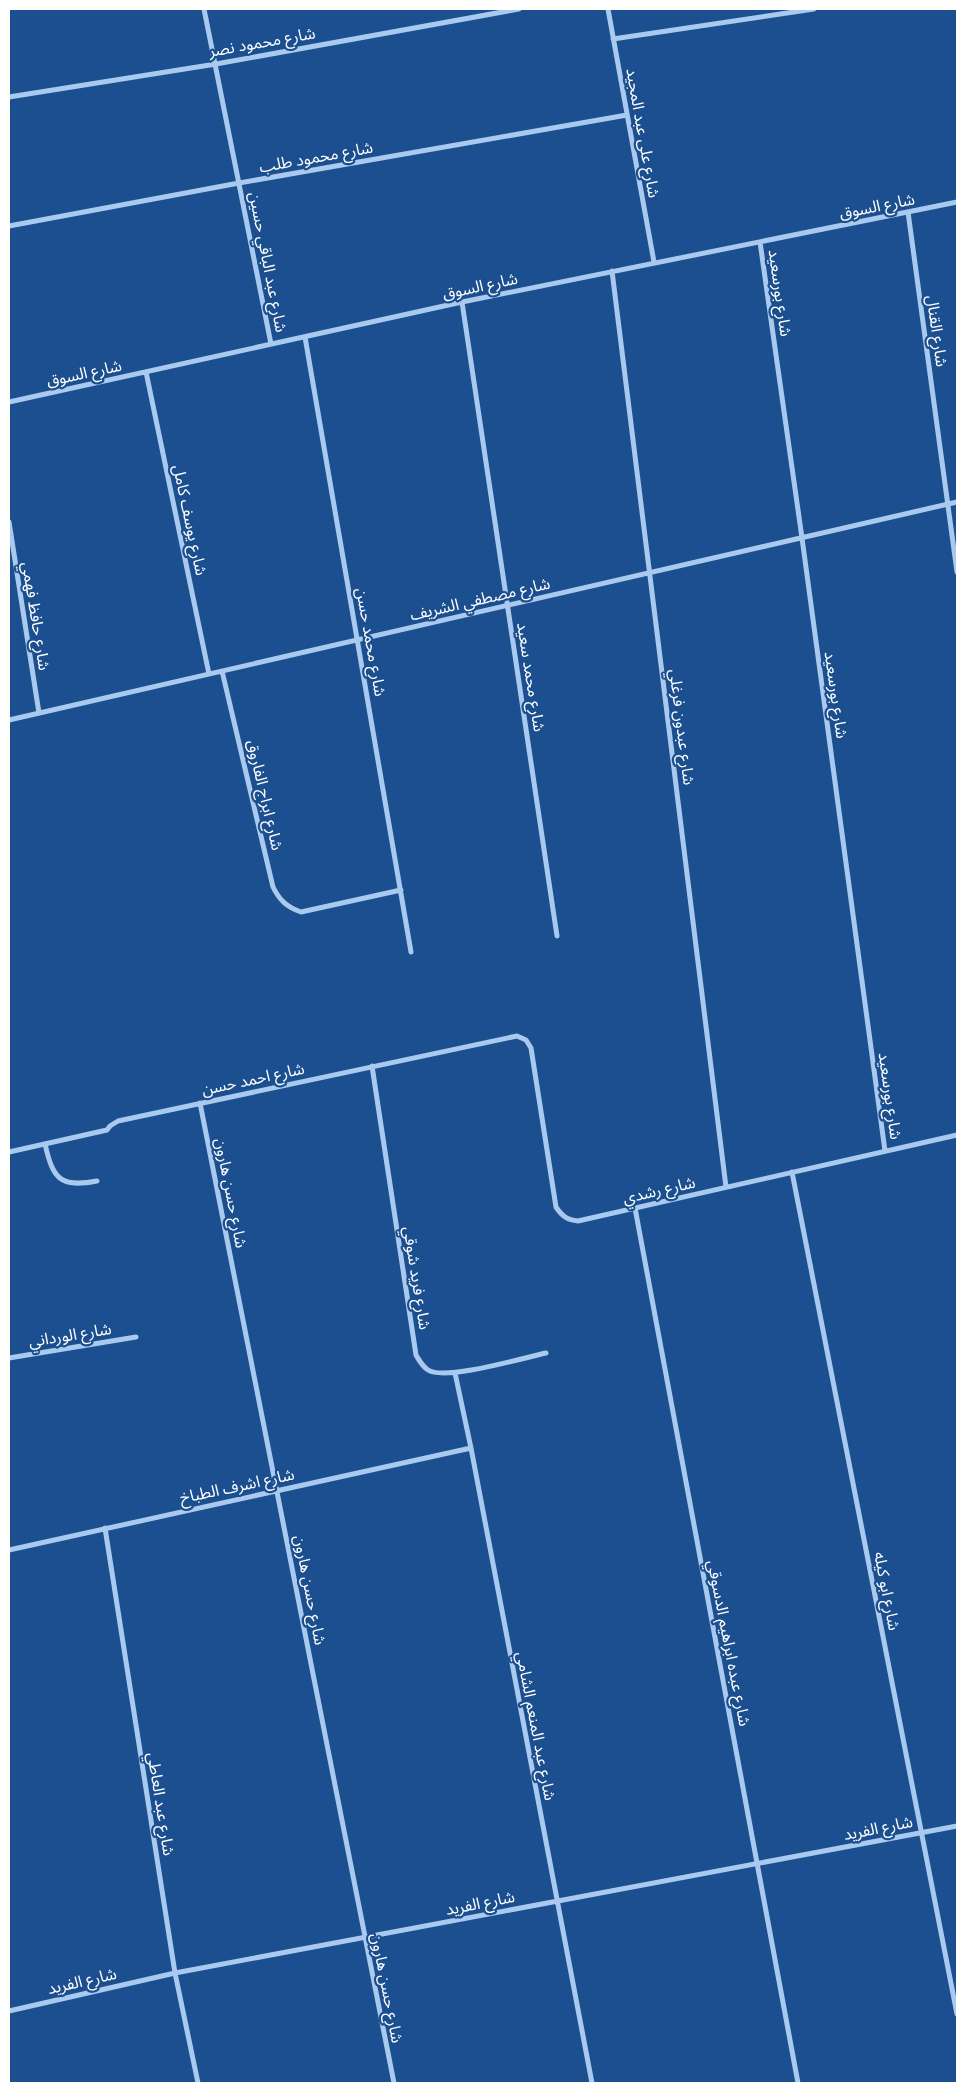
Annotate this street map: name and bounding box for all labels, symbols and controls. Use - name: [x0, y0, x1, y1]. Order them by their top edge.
- street label: شارع محمود نصر: [206, 23, 317, 64]
- street label: شارع على عبد المجيد: [619, 67, 664, 200]
- street label: شارع محمود طلب: [258, 138, 375, 179]
- street label: شارع السوق: [838, 189, 917, 226]
- street label: شارع عبد الباقي حسين: [242, 190, 291, 334]
- street label: شارع بورسعيد: [762, 248, 796, 338]
- street label: شارع السوق: [441, 269, 520, 306]
- street label: شارع القنال: [920, 294, 951, 369]
- street label: شارع السوق: [45, 356, 124, 393]
- street label: شارع يوسف كامل: [166, 463, 211, 578]
- street label: شارع حافظ فهمي: [15, 560, 54, 672]
- street label: شارع مصطفي الشريف: [408, 574, 553, 627]
- street label: شارع محمد حسن: [349, 586, 390, 698]
- street label: شارع محمد سعيد: [510, 621, 549, 734]
- street label: شارع بورسعيد: [818, 650, 852, 740]
- street label: شارع عبدون فرغلي: [662, 668, 699, 787]
- street label: شارع ابراج الفاروق: [240, 738, 287, 853]
- street label: شارع بورسعيد: [872, 1051, 906, 1141]
- street label: شارع احمد حسن: [200, 1059, 307, 1102]
- street label: شارع حسن هارون: [208, 1136, 251, 1250]
- street label: شارع رشدي: [621, 1172, 698, 1210]
- street label: شارع فريد شوقي: [396, 1225, 435, 1331]
- street label: شارع الورداني: [27, 1319, 113, 1354]
- street label: شارع اشرف الطباخ: [178, 1465, 297, 1510]
- street label: شارع حسن هارون: [287, 1533, 330, 1647]
- street label: شارع ابو كيله: [867, 1550, 904, 1633]
- street label: شارع عبده ابراهيم الدسوقي: [701, 1558, 754, 1728]
- street label: شارع عبد المنعم الشامي: [509, 1650, 560, 1803]
- street label: شارع عبد العاطي: [140, 1751, 179, 1858]
- street label: شارع الفريد: [842, 1812, 915, 1847]
- street label: شارع الفريد: [444, 1887, 517, 1922]
- street label: شارع حسن هارون: [364, 1931, 407, 2045]
- street label: شارع الفريد: [46, 1964, 119, 2001]

